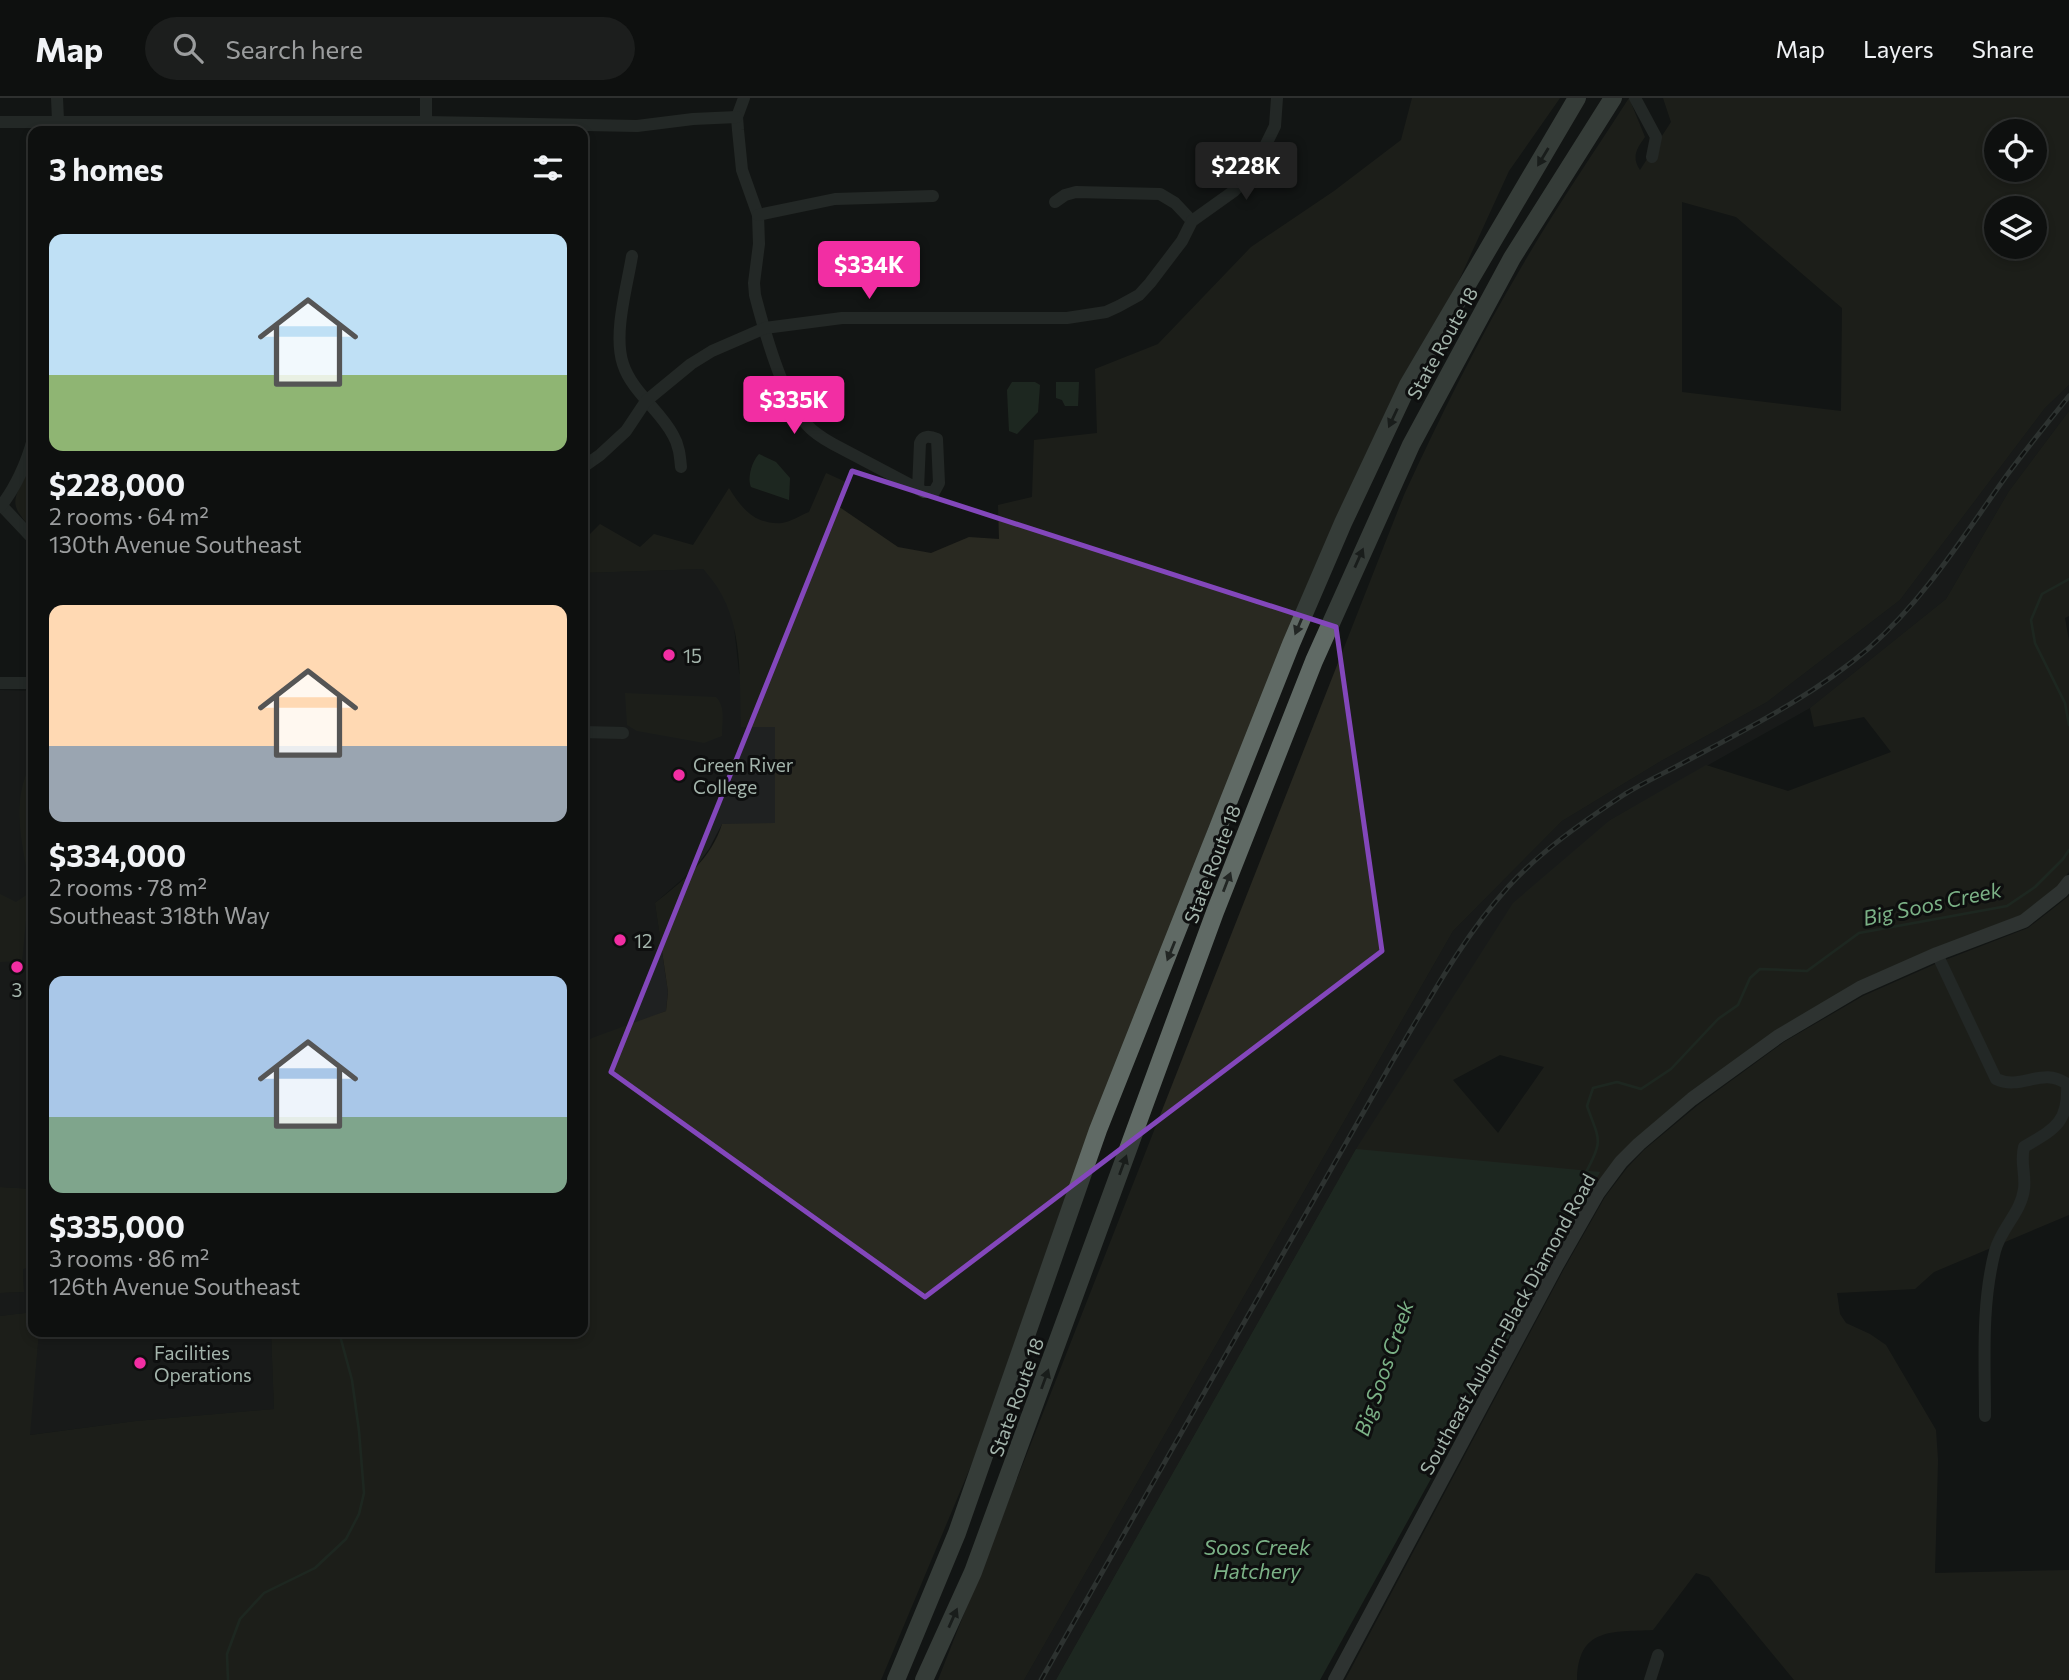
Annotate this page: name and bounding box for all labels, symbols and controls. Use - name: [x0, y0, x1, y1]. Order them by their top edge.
- search box: [145, 17, 635, 80]
- text: Map: [35, 28, 103, 69]
- icon: search: [169, 29, 207, 67]
- text: Search here: [225, 33, 363, 64]
- text: Map: [1776, 34, 1825, 63]
- text: Layers: [1863, 34, 1934, 63]
- text: Share: [1972, 34, 2034, 63]
- map controls: [1984, 119, 2047, 259]
- button: locate: [1984, 119, 2047, 182]
- pin: $228K: [1197, 142, 1295, 202]
- one-way arrow: [1536, 147, 1549, 166]
- icon: filters: [529, 149, 567, 187]
- text: 3 homes: [49, 150, 163, 187]
- text: $228K: [1211, 151, 1281, 179]
- button: layers: [1984, 196, 2047, 259]
- pin: $334K: [820, 242, 918, 301]
- text: $334K: [834, 250, 904, 278]
- icon: home: [245, 279, 371, 405]
- street label: State Route 18: [1402, 283, 1482, 403]
- pin: $335K: [745, 376, 843, 436]
- text: $335K: [759, 385, 829, 413]
- one-way arrow: [1387, 408, 1399, 428]
- text: $228,000: [49, 465, 185, 502]
- text: 2 rooms · 64 m²: [49, 502, 209, 530]
- text: 130th Avenue Southeast: [49, 530, 302, 558]
- one-way arrow: [1353, 548, 1365, 568]
- one-way arrow: [1293, 615, 1305, 635]
- place label: 15: [683, 644, 702, 667]
- marker: 15: [661, 647, 677, 663]
- icon: home: [245, 650, 371, 776]
- place label: Green River College: [693, 753, 794, 798]
- marker: Green River College: [671, 767, 687, 783]
- street label: State Route 18: [1179, 802, 1245, 926]
- text: $334,000: [49, 836, 186, 873]
- one-way arrow: [1222, 872, 1233, 893]
- text: 2 rooms · 78 m²: [49, 873, 207, 901]
- water label: Big Soos Creek: [1860, 876, 2004, 930]
- text: Southeast 318th Way: [49, 901, 270, 929]
- place label: 12: [634, 929, 653, 952]
- marker: 12: [612, 932, 628, 948]
- one-way arrow: [1165, 940, 1176, 961]
- marker: 3: [9, 959, 25, 975]
- place label: 3: [12, 978, 22, 1001]
- icon: home: [245, 1021, 371, 1147]
- one-way arrow: [1118, 1154, 1129, 1175]
- street label: Southeast Auburn-Black Diamond Road: [1414, 1169, 1600, 1479]
- text: $335,000: [49, 1207, 185, 1244]
- text: 3 rooms · 86 m²: [49, 1244, 209, 1272]
- text: 126th Avenue Southeast: [49, 1272, 300, 1300]
- water label: Big Soos Creek: [1348, 1297, 1418, 1439]
- street label: State Route 18: [984, 1334, 1048, 1460]
- place label: Facilities Operations: [154, 1341, 252, 1386]
- marker: Facilities Operations: [132, 1355, 148, 1371]
- one-way arrow: [1040, 1368, 1051, 1389]
- water label: Soos Creek Hatchery: [1204, 1534, 1311, 1583]
- one-way arrow: [947, 1608, 959, 1628]

